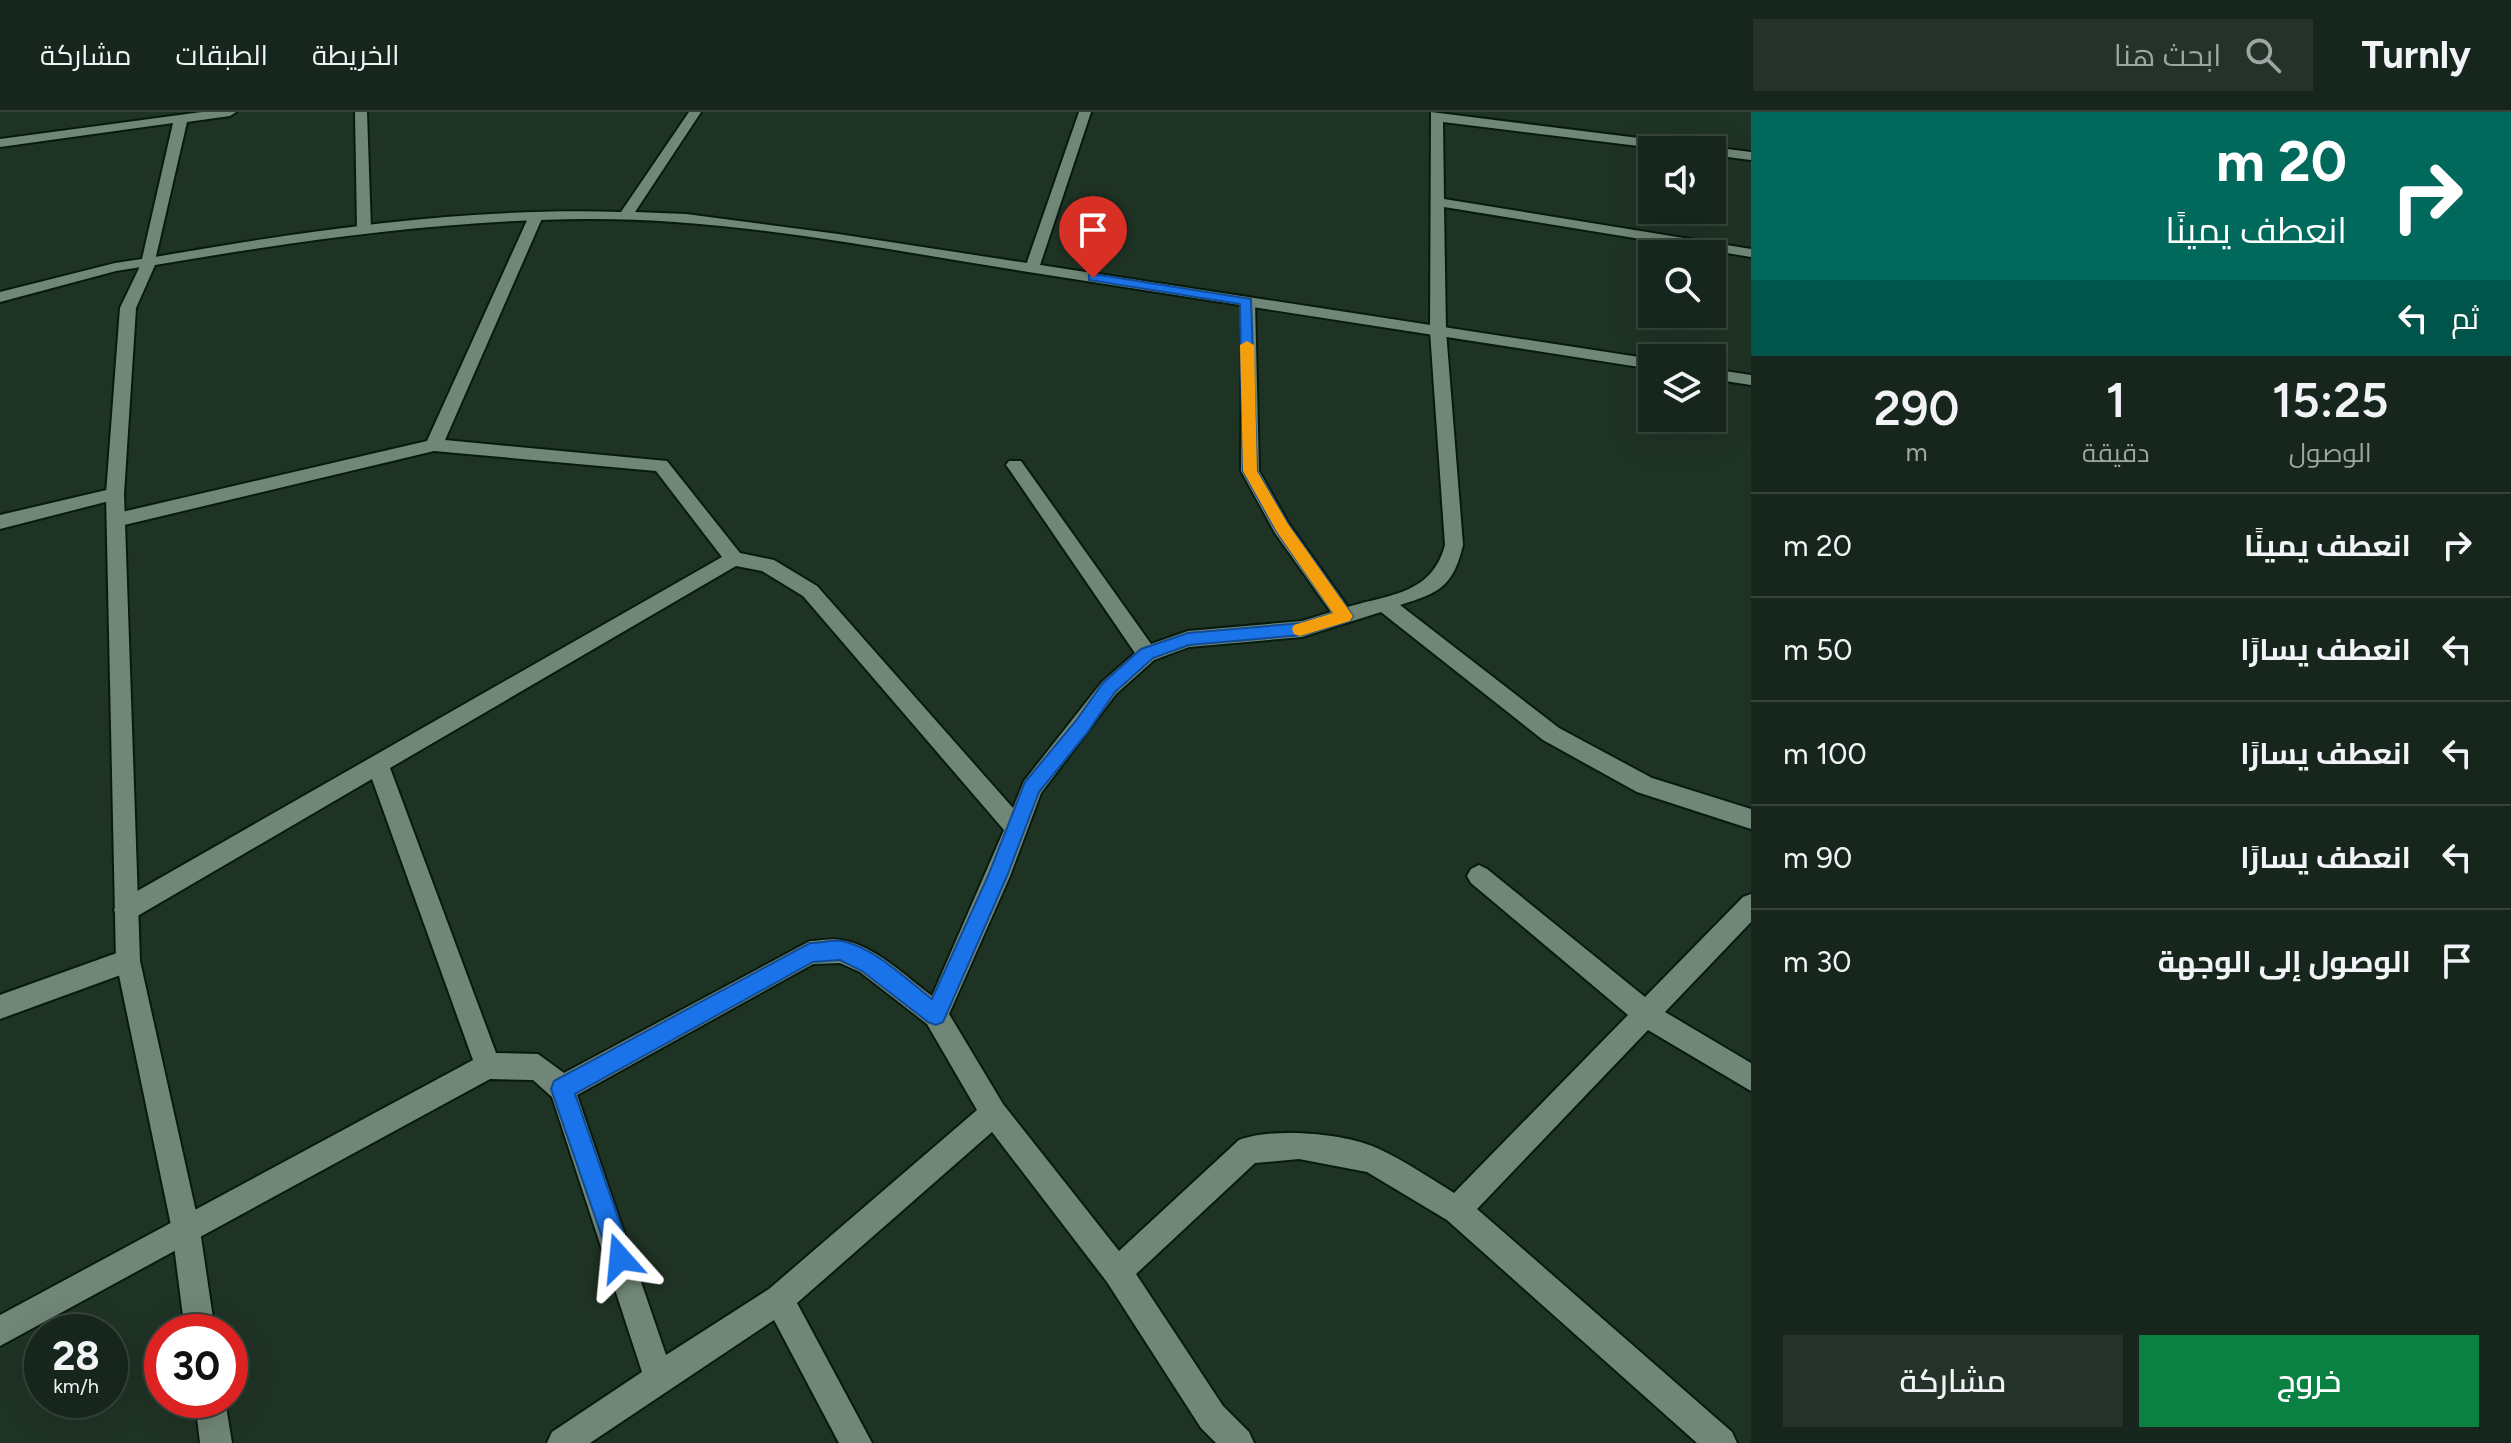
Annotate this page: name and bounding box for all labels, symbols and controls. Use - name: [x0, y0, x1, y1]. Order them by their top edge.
- search box: [1753, 19, 2313, 91]
- text: Turnly: [2361, 32, 2471, 78]
- icon: search: [2241, 33, 2285, 77]
- text: ابحث هنا: [2114, 37, 2221, 74]
- text: مشاركة: [40, 38, 131, 72]
- text: الطبقات: [175, 38, 268, 72]
- text: الخريطة: [312, 38, 399, 72]
- text: 20 m: [2216, 128, 2347, 195]
- map controls: [1638, 136, 1726, 432]
- button: sound: [1638, 136, 1726, 224]
- icon: right: [2375, 144, 2479, 248]
- pin: [1059, 196, 1127, 278]
- icon: arrive: [1071, 208, 1115, 252]
- text: انعطف يمينًا: [2165, 209, 2347, 252]
- button: search: [1638, 240, 1726, 328]
- icon: left: [2391, 296, 2435, 340]
- text: ثم: [2451, 300, 2479, 337]
- button: layers: [1638, 344, 1726, 432]
- text: 1: [2106, 371, 2126, 429]
- text: 15:25: [2272, 371, 2389, 429]
- text: 290: [1873, 379, 1959, 437]
- text: m: [1905, 436, 1928, 468]
- text: دقيقة: [2082, 437, 2150, 469]
- text: الوصول: [2289, 437, 2372, 469]
- icon: right: [2435, 523, 2479, 567]
- text: 20 m: [1783, 527, 1852, 564]
- text: انعطف يمينًا: [2244, 527, 2411, 564]
- icon: left: [2435, 627, 2479, 671]
- text: 50 m: [1783, 631, 1852, 668]
- text: انعطف يسارًا: [2240, 631, 2411, 668]
- icon: left: [2435, 731, 2479, 775]
- text: 100 m: [1783, 735, 1867, 772]
- text: انعطف يسارًا: [2240, 735, 2411, 772]
- icon: left: [2435, 835, 2479, 879]
- text: 90 m: [1783, 839, 1852, 876]
- text: انعطف يسارًا: [2240, 839, 2411, 876]
- icon: arrive: [2435, 939, 2479, 983]
- text: 30 m: [1783, 943, 1852, 980]
- text: الوصول إلى الوجهة: [2158, 943, 2411, 980]
- position arrow: [578, 1216, 662, 1300]
- speed limit sign: 30: [144, 1314, 248, 1418]
- text: 28: [52, 1332, 100, 1380]
- button: مشاركة: [1783, 1335, 2123, 1427]
- button: خروج: [2139, 1335, 2479, 1427]
- text: km/h: [53, 1374, 99, 1398]

